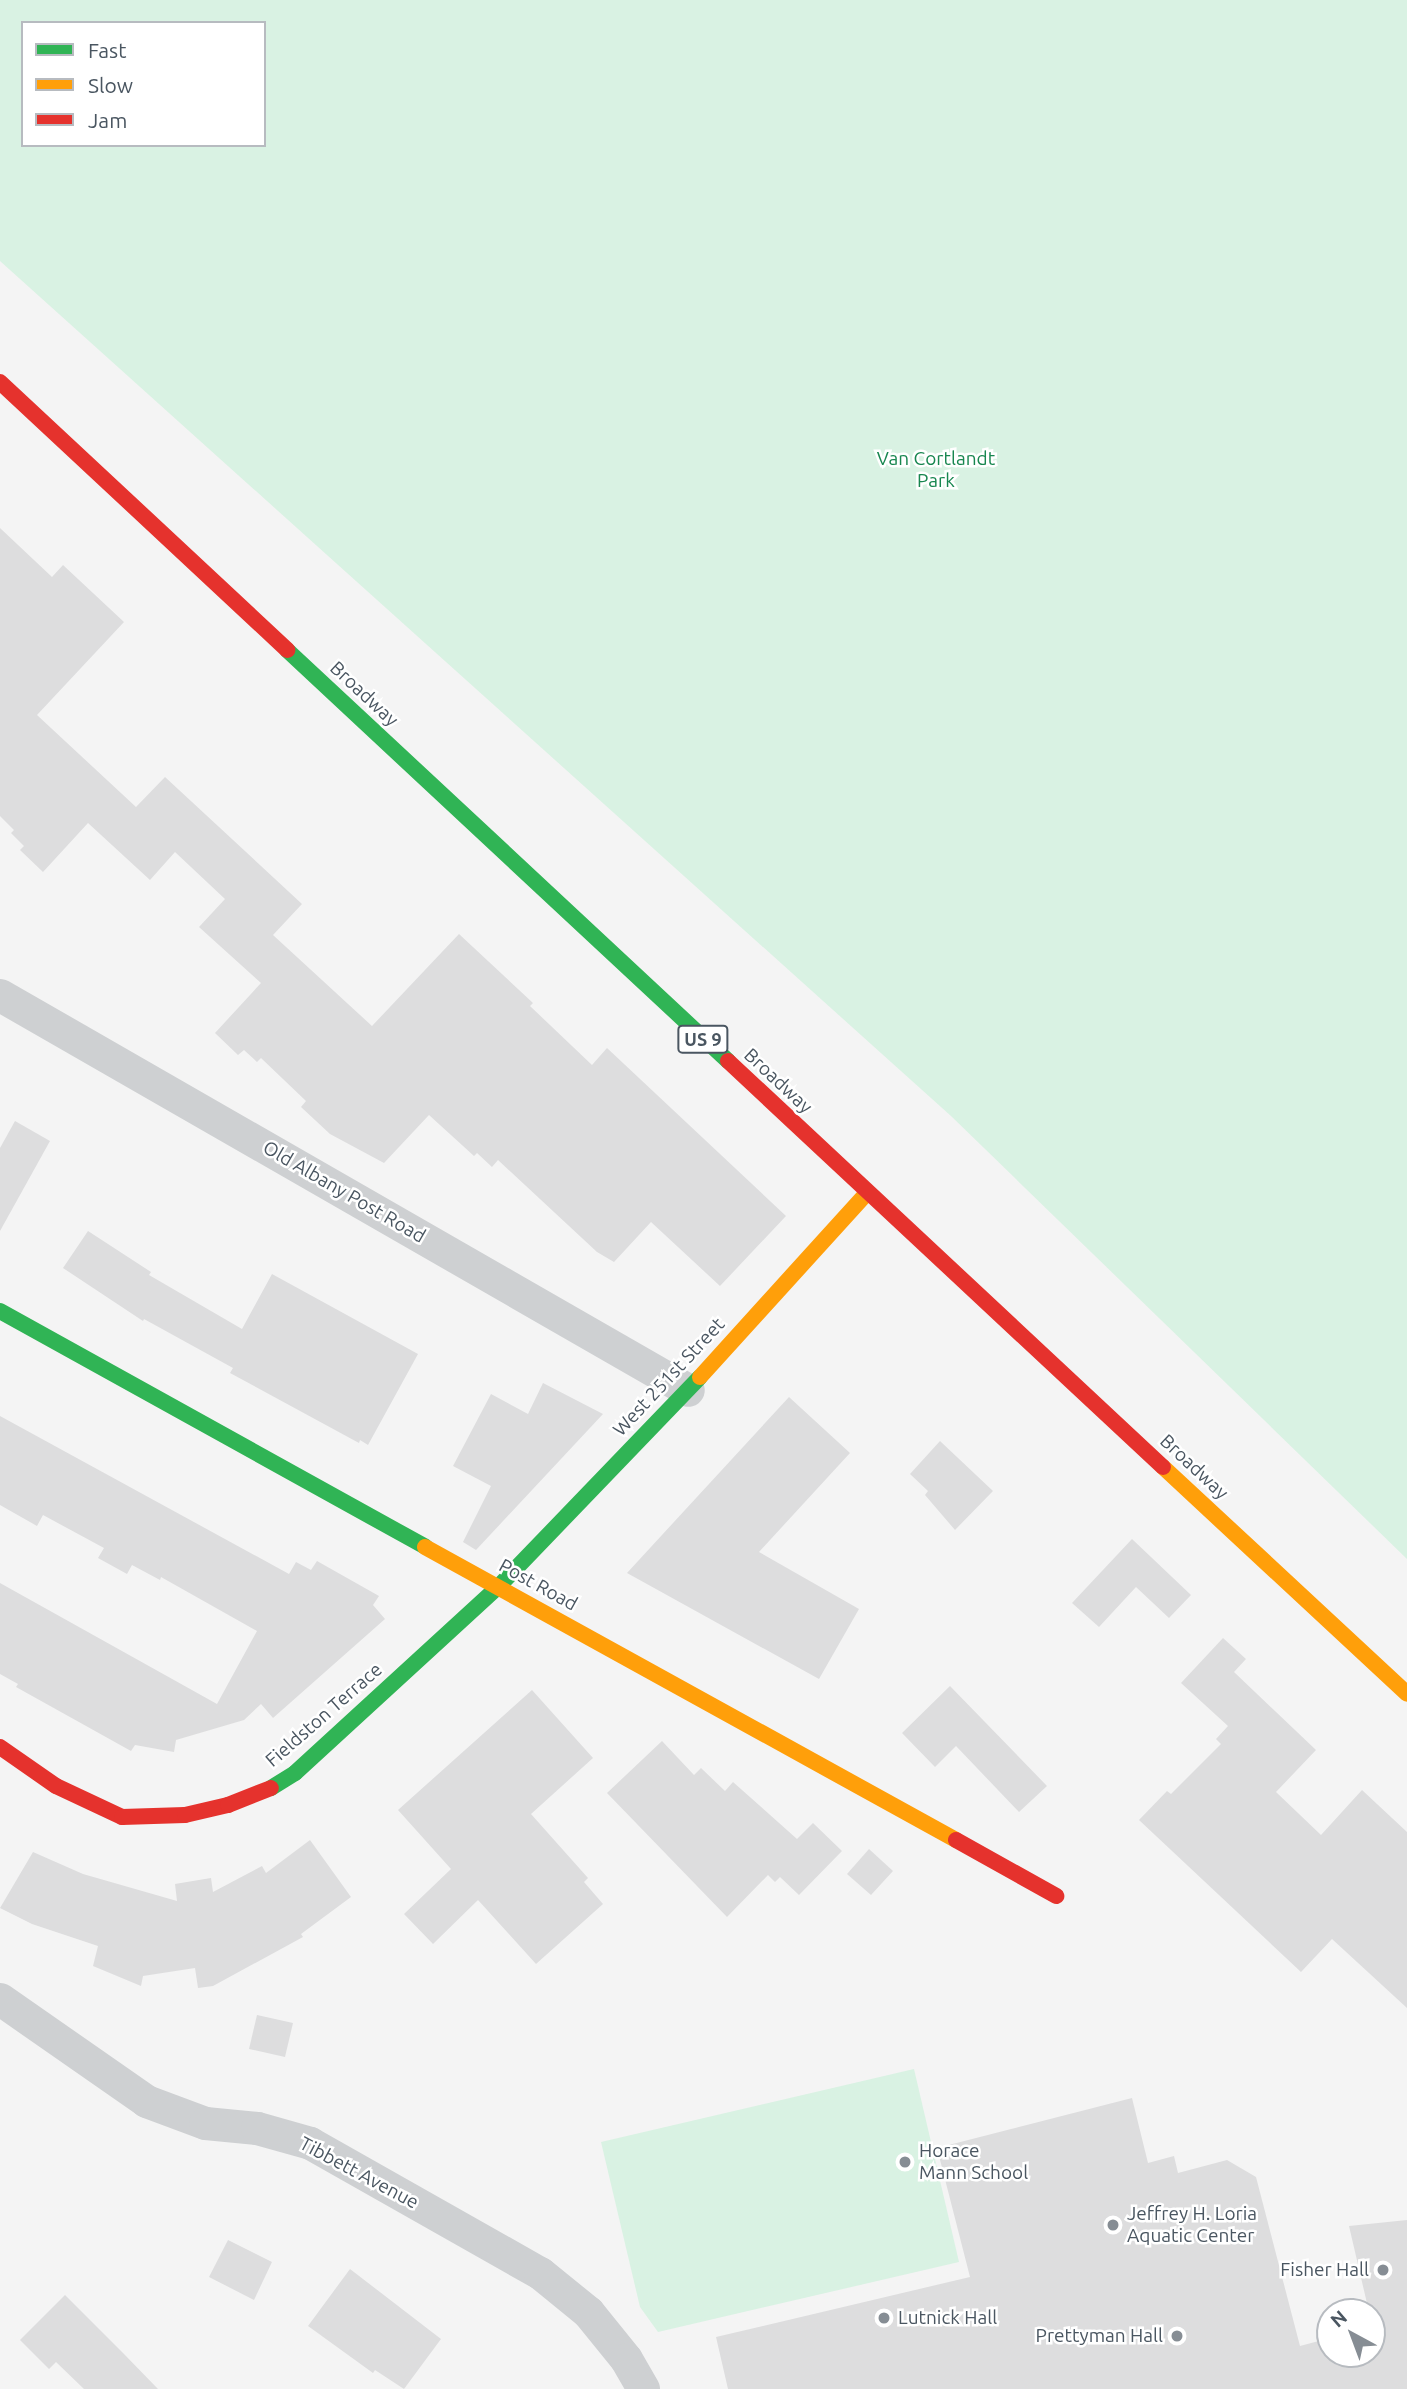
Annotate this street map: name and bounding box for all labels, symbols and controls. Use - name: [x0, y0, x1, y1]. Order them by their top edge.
- legend: [21, 21, 266, 147]
- text: Fast: [88, 38, 126, 62]
- text: Slow: [88, 73, 133, 97]
- text: Jam: [88, 108, 127, 132]
- park label: Van Cortlandt Park: [877, 448, 995, 492]
- street label: Broadway: [325, 657, 403, 731]
- road number: US 9: [677, 1024, 729, 1054]
- street label: Broadway: [739, 1044, 817, 1118]
- street label: Old Albany Post Road: [259, 1136, 429, 1248]
- street label: West 251st Street: [608, 1313, 730, 1441]
- street label: Broadway: [1155, 1430, 1233, 1504]
- street label: Post Road: [495, 1554, 581, 1616]
- street label: Fieldston Terrace: [261, 1658, 387, 1772]
- street label: Tibbett Avenue: [296, 2132, 422, 2214]
- place label: Horace Mann School: [919, 2140, 1028, 2184]
- marker: Horace Mann School: [897, 2154, 913, 2170]
- place label: Jeffrey H. Loria Aquatic Center: [1127, 2203, 1257, 2247]
- marker: Jeffrey H. Loria Aquatic Center: [1105, 2217, 1121, 2233]
- place label: Fisher Hall: [1280, 2259, 1369, 2281]
- marker: Fisher Hall: [1375, 2262, 1391, 2278]
- north arrow: [1316, 2298, 1386, 2368]
- text: N: [1326, 2306, 1351, 2332]
- place label: Lutnick Hall: [898, 2307, 997, 2329]
- marker: Lutnick Hall: [876, 2310, 892, 2326]
- place label: Prettyman Hall: [1036, 2325, 1163, 2347]
- marker: Prettyman Hall: [1169, 2328, 1185, 2344]

